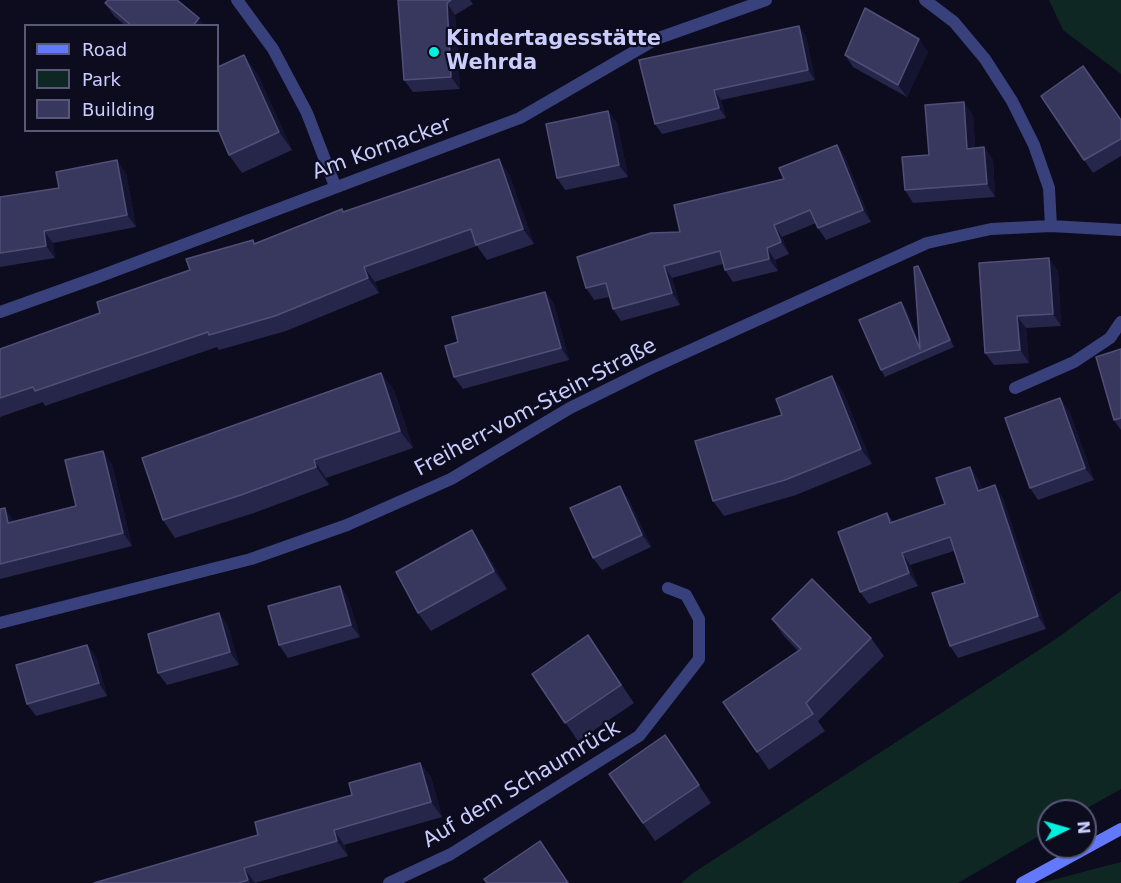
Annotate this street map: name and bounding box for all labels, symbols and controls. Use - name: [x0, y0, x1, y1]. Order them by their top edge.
- legend: [24, 24, 219, 132]
- place label: Kindertagesstätte Wehrda: [446, 27, 661, 77]
- text: Road: [82, 39, 127, 60]
- marker: Kindertagesstätte Wehrda: [427, 45, 441, 59]
- text: Park: [82, 69, 121, 90]
- text: Building: [82, 99, 155, 120]
- street label: Am Kornacker: [309, 112, 455, 186]
- street label: Freiherr-vom-Stein-Straße: [411, 333, 661, 483]
- street label: Auf dem Schaumrück: [419, 716, 625, 854]
- north arrow: [1037, 799, 1097, 859]
- text: N: [1073, 820, 1093, 835]

